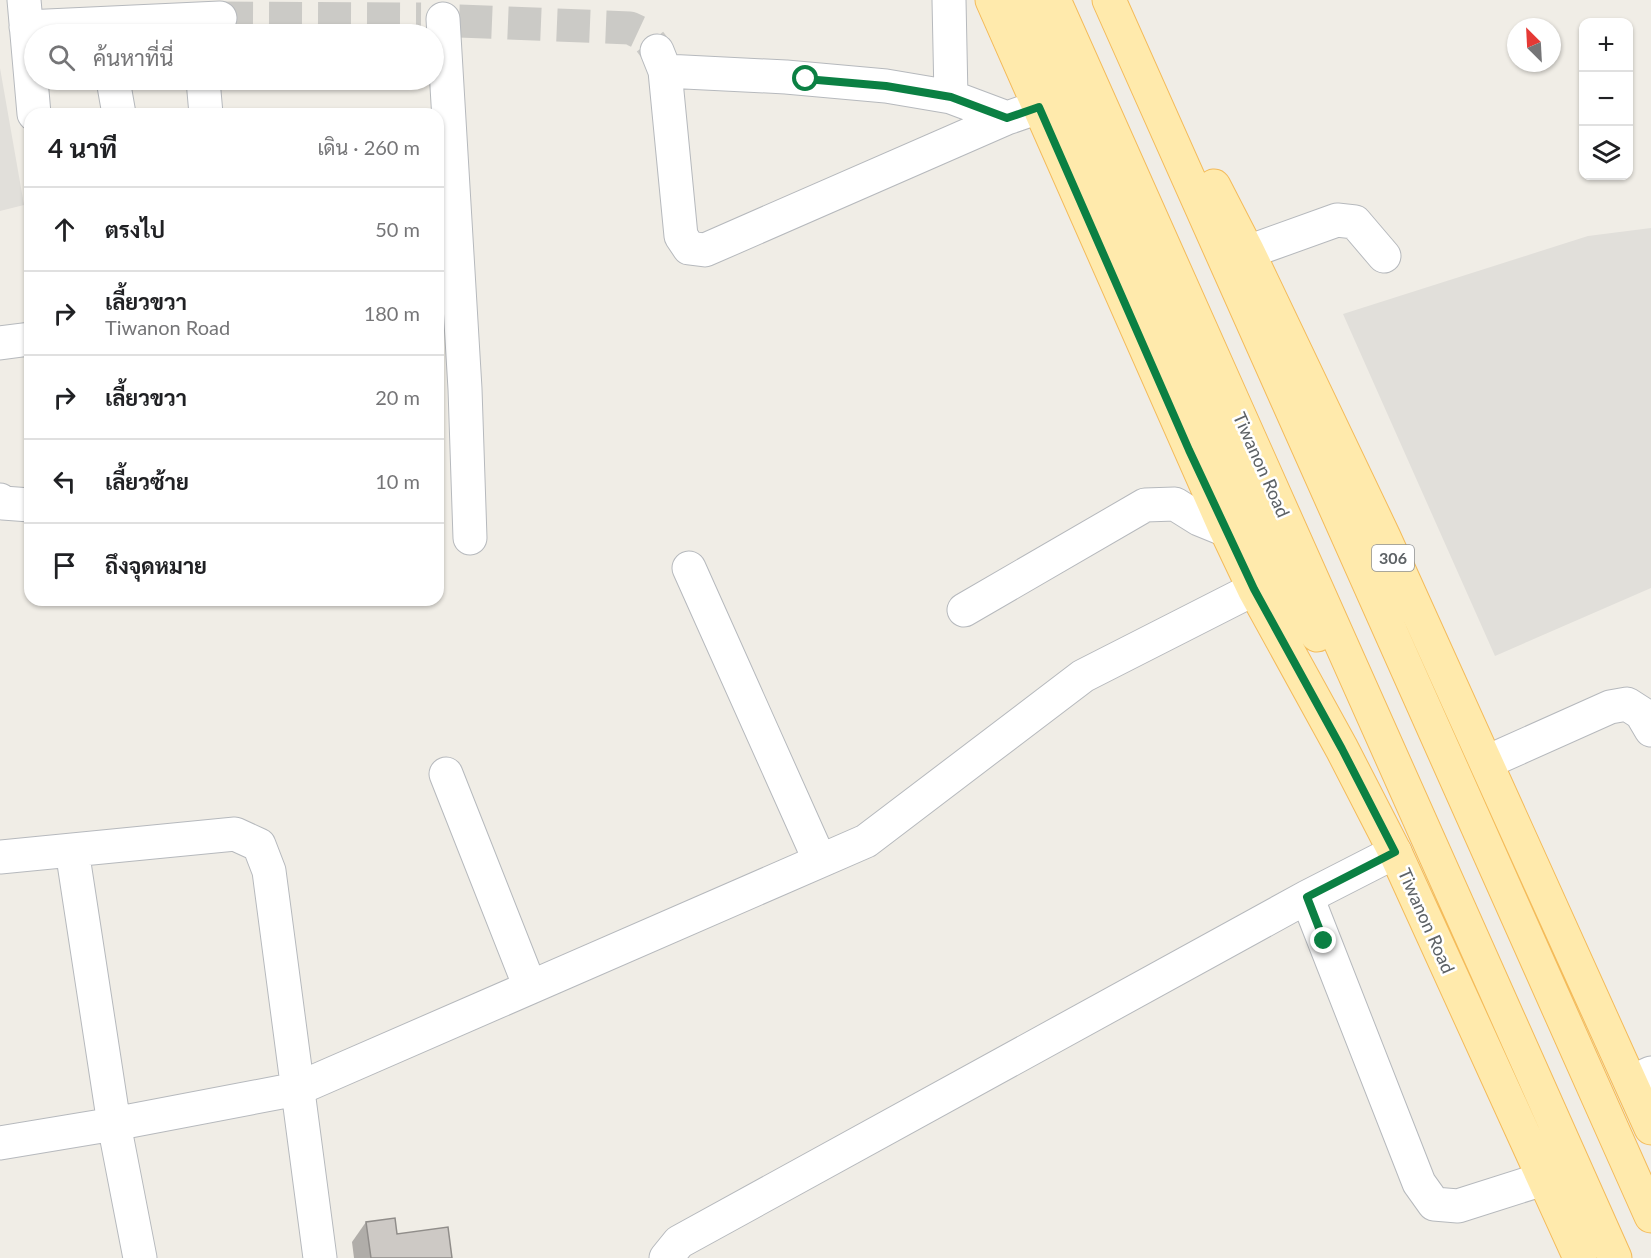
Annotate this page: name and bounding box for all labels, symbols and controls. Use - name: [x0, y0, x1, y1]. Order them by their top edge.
- north arrow: [1507, 18, 1561, 72]
- map controls: [1579, 18, 1633, 180]
- button: +: [1579, 18, 1633, 72]
- search box: [24, 24, 444, 90]
- icon: search: [45, 41, 78, 74]
- text: ค้นหาที่นี่: [93, 44, 173, 71]
- route start: [792, 65, 818, 91]
- button: −: [1579, 72, 1633, 126]
- button: layers: [1579, 126, 1633, 180]
- text: 4 นาที: [48, 132, 117, 164]
- text: เดิน · 260 m: [317, 135, 420, 159]
- icon: ahead: [48, 213, 81, 246]
- text: ตรงไป: [105, 216, 165, 243]
- text: 50 m: [375, 217, 420, 241]
- text: เลี้ยวขวา: [105, 288, 187, 315]
- icon: right: [48, 297, 81, 330]
- text: 180 m: [364, 301, 420, 325]
- text: Tiwanon Road: [105, 315, 230, 339]
- icon: right: [48, 381, 81, 414]
- text: เลี้ยวขวา: [105, 384, 187, 411]
- text: 20 m: [375, 385, 420, 409]
- street label: Tiwanon Road: [1229, 409, 1295, 521]
- icon: left: [48, 465, 81, 498]
- text: เลี้ยวซ้าย: [105, 468, 189, 495]
- text: 10 m: [375, 469, 420, 493]
- road number: 306: [1372, 545, 1414, 571]
- icon: arrive: [48, 549, 81, 582]
- text: ถึงจุดหมาย: [105, 552, 207, 579]
- street label: Tiwanon Road: [1394, 865, 1460, 977]
- route end: [1310, 927, 1336, 953]

